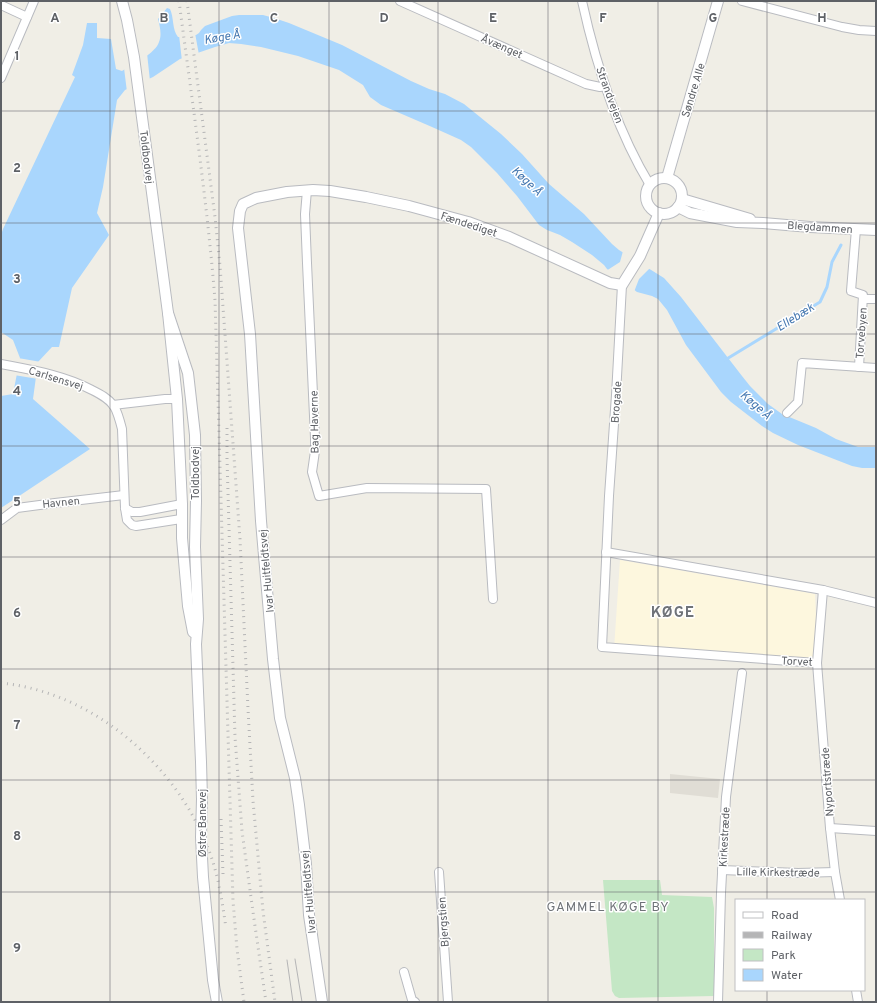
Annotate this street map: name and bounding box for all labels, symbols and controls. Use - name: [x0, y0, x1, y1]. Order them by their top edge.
- text: A: [50, 11, 60, 27]
- text: B: [160, 11, 169, 27]
- text: C: [270, 11, 278, 27]
- text: D: [379, 11, 389, 27]
- text: E: [489, 11, 497, 27]
- text: F: [599, 11, 607, 27]
- text: G: [709, 11, 718, 27]
- text: H: [817, 11, 827, 27]
- water label: Køge Å: [203, 27, 242, 49]
- street label: Åvænget: [478, 32, 525, 62]
- text: 1: [14, 49, 20, 65]
- street label: Søndre Alle: [679, 61, 709, 119]
- street label: Strandvejen: [592, 65, 626, 126]
- street label: Toldbodvej: [136, 130, 156, 185]
- text: 2: [13, 161, 21, 177]
- water label: Køge Å: [507, 163, 545, 200]
- street label: Fændediget: [439, 209, 499, 241]
- street label: Blegdammen: [787, 219, 853, 237]
- text: 3: [13, 272, 21, 288]
- water label: Ellebæk: [774, 300, 818, 336]
- street label: Torvebyen: [853, 307, 871, 359]
- street label: Carlsensvej: [27, 364, 85, 394]
- street label: Brogade: [609, 381, 625, 423]
- text: 4: [13, 384, 21, 400]
- water label: Køge Å: [736, 388, 775, 424]
- street label: Bag Haverne: [307, 390, 323, 454]
- street label: Toldbodvej: [189, 446, 203, 500]
- street label: Havnen: [42, 494, 80, 512]
- text: 5: [13, 495, 21, 511]
- street label: Ivar Huitfeldtsvej: [256, 529, 278, 613]
- district label: KØGE: [651, 604, 695, 623]
- text: 6: [13, 606, 21, 622]
- street label: Torvet: [781, 654, 813, 670]
- text: 7: [14, 718, 21, 734]
- street label: Nyportstræde: [819, 747, 837, 817]
- street label: Østre Banevej: [196, 789, 210, 857]
- street label: Kirkestræde: [716, 807, 734, 867]
- text: 8: [13, 829, 21, 845]
- street label: Ivar Huitfeldtsvej: [298, 850, 320, 934]
- street label: Lille Kirkestræde: [736, 865, 820, 881]
- street label: Bjergstien: [435, 896, 453, 947]
- legend: [735, 899, 865, 991]
- district label: GAMMEL KØGE BY: [546, 900, 670, 916]
- text: Road: [771, 908, 799, 924]
- text: Railway: [771, 928, 812, 944]
- text: 9: [13, 941, 21, 957]
- text: Park: [771, 948, 796, 964]
- text: Water: [771, 968, 803, 984]

